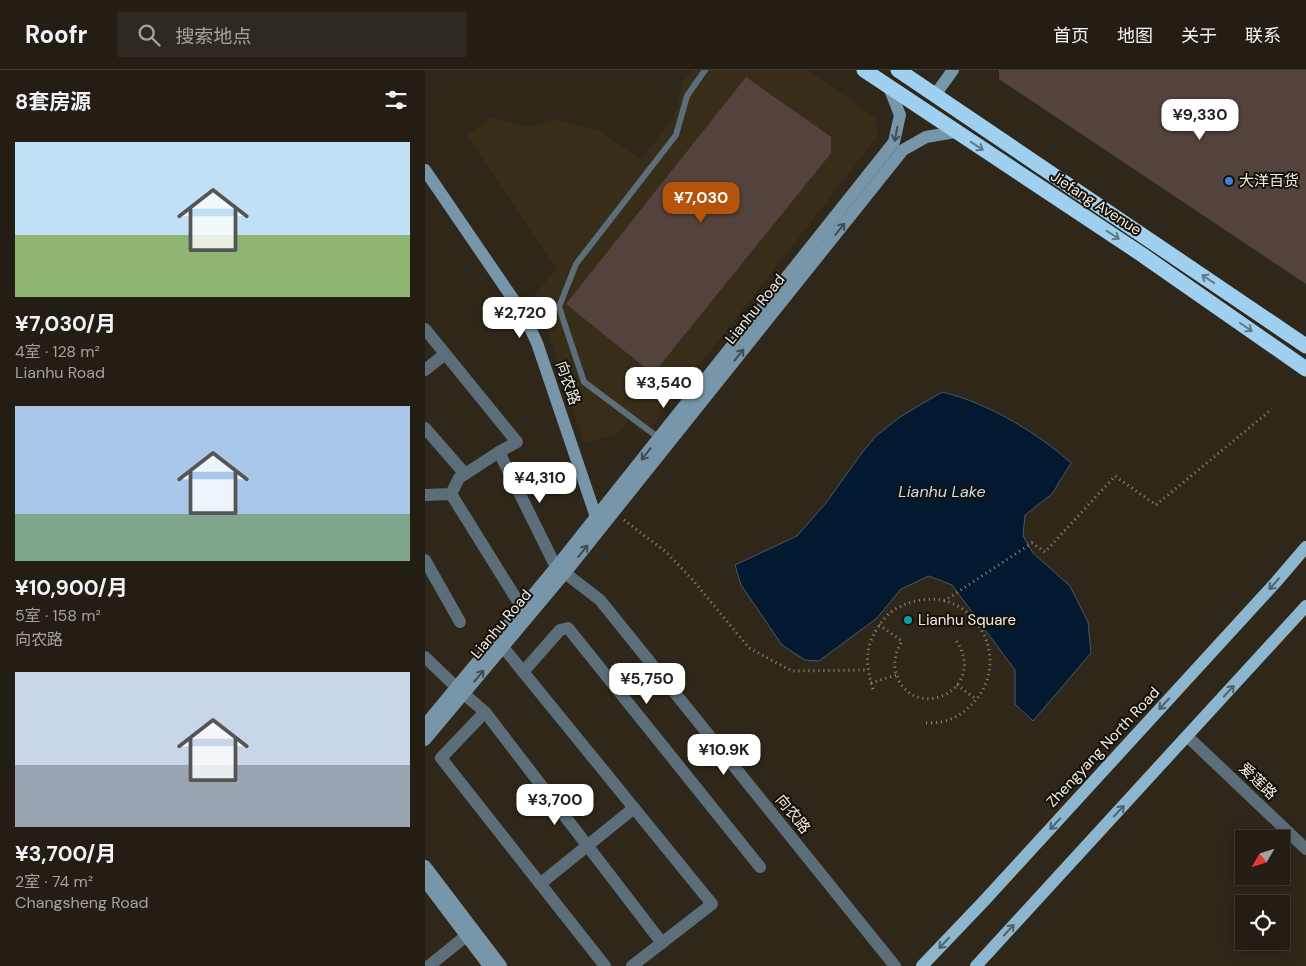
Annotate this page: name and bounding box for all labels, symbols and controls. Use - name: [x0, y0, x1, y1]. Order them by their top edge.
- search box: [117, 12, 467, 57]
- text: Roofr: [25, 19, 87, 50]
- icon: search: [135, 21, 163, 49]
- text: 搜索地点: [175, 24, 251, 49]
- text: 首页: [1053, 24, 1089, 48]
- text: 地图: [1117, 24, 1153, 48]
- text: 关于: [1181, 24, 1217, 48]
- text: 联系: [1245, 24, 1281, 48]
- icon: filters: [382, 86, 410, 114]
- text: 8套房源: [15, 88, 91, 116]
- pin: ¥9,330: [1159, 98, 1241, 141]
- text: ¥9,330: [1172, 104, 1228, 125]
- one-way arrow: [891, 125, 900, 141]
- one-way arrow: [969, 141, 983, 151]
- street label: Jiefang Avenue: [1047, 166, 1145, 240]
- place label: 大洋百货: [1239, 171, 1299, 191]
- icon: home: [168, 175, 258, 265]
- marker: 大洋百货: [1223, 175, 1235, 187]
- pin: ¥7,030: [660, 182, 742, 224]
- text: ¥7,030: [674, 187, 728, 208]
- one-way arrow: [835, 222, 846, 235]
- one-way arrow: [1105, 230, 1119, 240]
- street label: Lianhu Road: [721, 270, 789, 348]
- one-way arrow: [1201, 274, 1215, 284]
- pin: ¥2,720: [479, 296, 561, 339]
- text: ¥2,720: [494, 302, 546, 323]
- text: ¥7,030/月: [15, 310, 116, 338]
- one-way arrow: [1239, 322, 1253, 332]
- text: 4室 · 128 m²: [15, 341, 100, 362]
- one-way arrow: [733, 349, 744, 362]
- street label: 向农路: [551, 358, 585, 408]
- text: Lianhu Road: [15, 362, 105, 383]
- pin: ¥3,540: [623, 366, 705, 409]
- text: ¥3,540: [636, 372, 692, 393]
- icon: home: [168, 438, 258, 528]
- one-way arrow: [641, 447, 652, 460]
- pin: ¥4,310: [499, 462, 581, 504]
- text: ¥4,310: [514, 467, 566, 488]
- water label: Lianhu Lake: [898, 481, 986, 502]
- one-way arrow: [577, 545, 588, 558]
- text: ¥10,900/月: [15, 574, 128, 602]
- one-way arrow: [1268, 578, 1280, 591]
- street label: Lianhu Road: [466, 585, 536, 663]
- text: 5室 · 158 m²: [15, 605, 101, 626]
- place label: Lianhu Square: [918, 610, 1016, 630]
- marker: Lianhu Square: [902, 614, 914, 626]
- text: 向农路: [15, 629, 63, 650]
- pin: ¥5,750: [606, 662, 688, 705]
- text: ¥5,750: [620, 668, 674, 689]
- one-way arrow: [473, 669, 484, 682]
- street label: Zhengyang North Road: [1042, 683, 1164, 811]
- one-way arrow: [1223, 684, 1235, 697]
- one-way arrow: [1159, 698, 1170, 711]
- icon: home: [168, 705, 258, 795]
- pin: ¥10.9K: [683, 734, 765, 776]
- text: ¥10.9K: [698, 739, 750, 760]
- street label: 爱莲路: [1235, 758, 1281, 804]
- pin: ¥3,700: [514, 784, 596, 826]
- text: ¥3,700: [527, 789, 583, 810]
- street label: 向农路: [771, 790, 815, 838]
- one-way arrow: [1113, 804, 1125, 817]
- one-way arrow: [1049, 818, 1061, 830]
- north arrow: [1235, 830, 1290, 885]
- map controls: [1235, 830, 1290, 950]
- text: ¥3,700/月: [15, 840, 116, 868]
- text: 2室 · 74 m²: [15, 871, 93, 892]
- text: Changsheng Road: [15, 892, 148, 913]
- button: locate: [1235, 895, 1290, 950]
- one-way arrow: [1003, 924, 1015, 937]
- one-way arrow: [938, 937, 950, 949]

